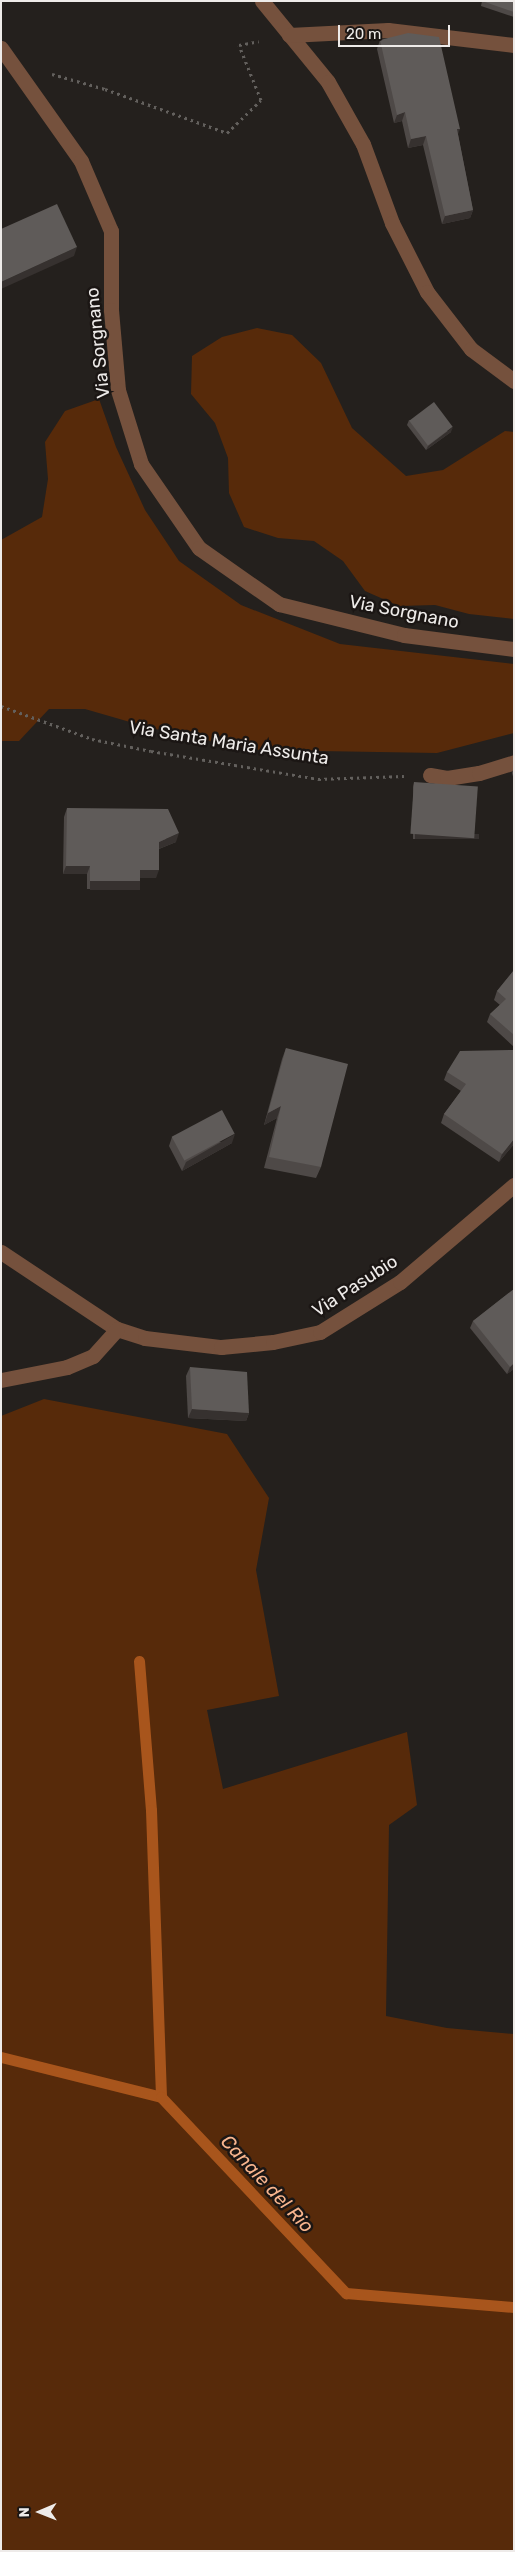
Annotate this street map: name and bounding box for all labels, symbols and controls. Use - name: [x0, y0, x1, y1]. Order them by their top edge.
- scale bar: [340, 15, 452, 47]
- text: 20 m: [346, 25, 381, 43]
- street label: Via Sorgnano: [81, 286, 115, 400]
- street label: Via Sorgnano: [347, 591, 461, 633]
- street label: Via Santa Maria Assunta: [127, 716, 331, 770]
- street label: Via Pasubio: [308, 1250, 402, 1322]
- water label: Canale del Rio: [216, 2130, 318, 2238]
- north arrow: [15, 2487, 65, 2537]
- text: N: [16, 2507, 33, 2517]

